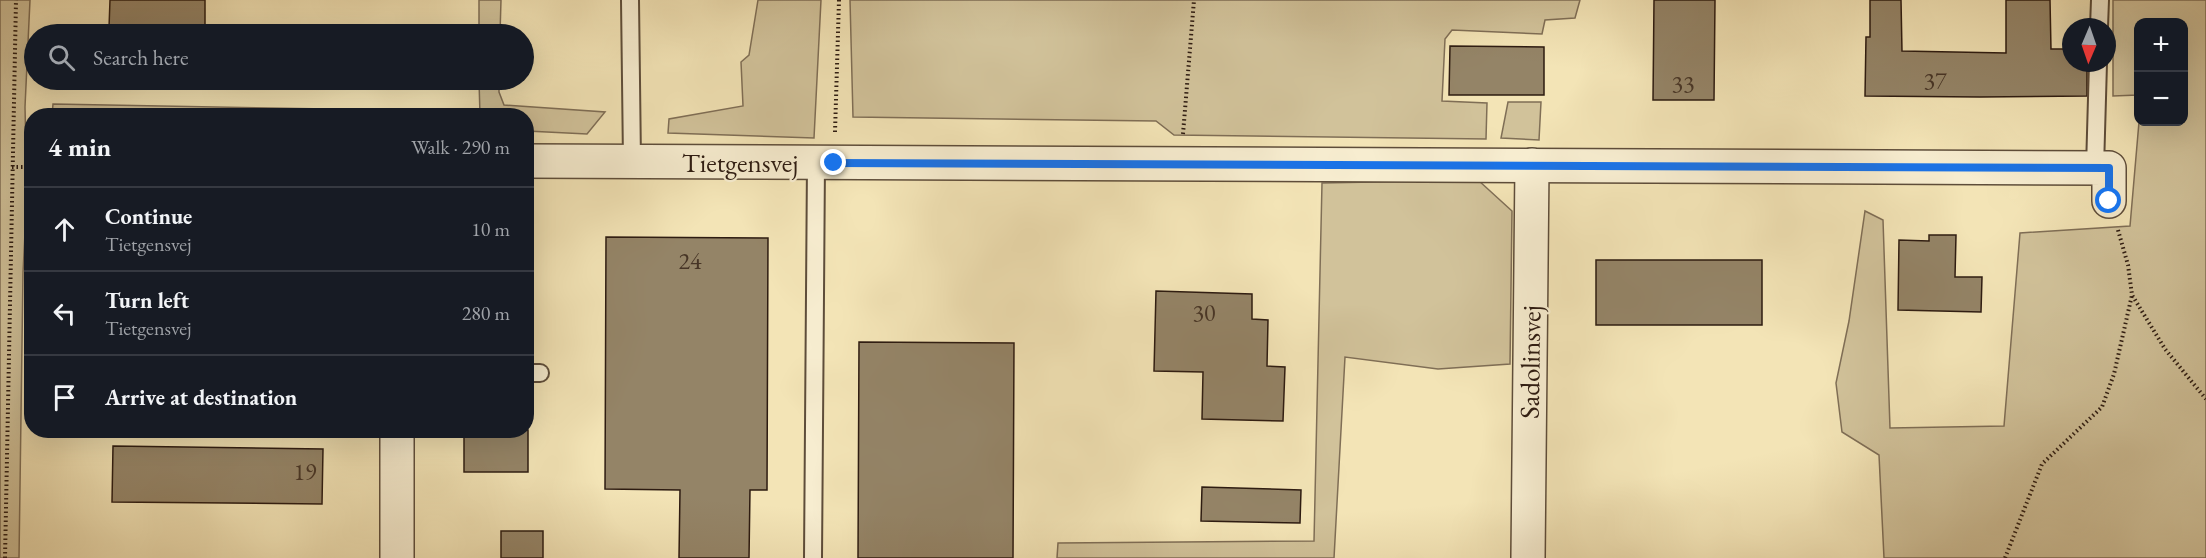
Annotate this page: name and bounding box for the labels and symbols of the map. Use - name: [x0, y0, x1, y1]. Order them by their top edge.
- north arrow: [2062, 18, 2116, 72]
- house number: 37: [1923, 65, 1947, 96]
- house number: 33: [1671, 68, 1695, 99]
- street label: Tietgensvej: [682, 145, 798, 180]
- route end: [820, 149, 846, 175]
- route start: [2095, 187, 2121, 213]
- house number: 24: [678, 245, 702, 276]
- house number: 30: [1192, 297, 1216, 328]
- street label: Sadolinsvej: [1512, 305, 1548, 419]
- house number: 19: [293, 456, 317, 487]

